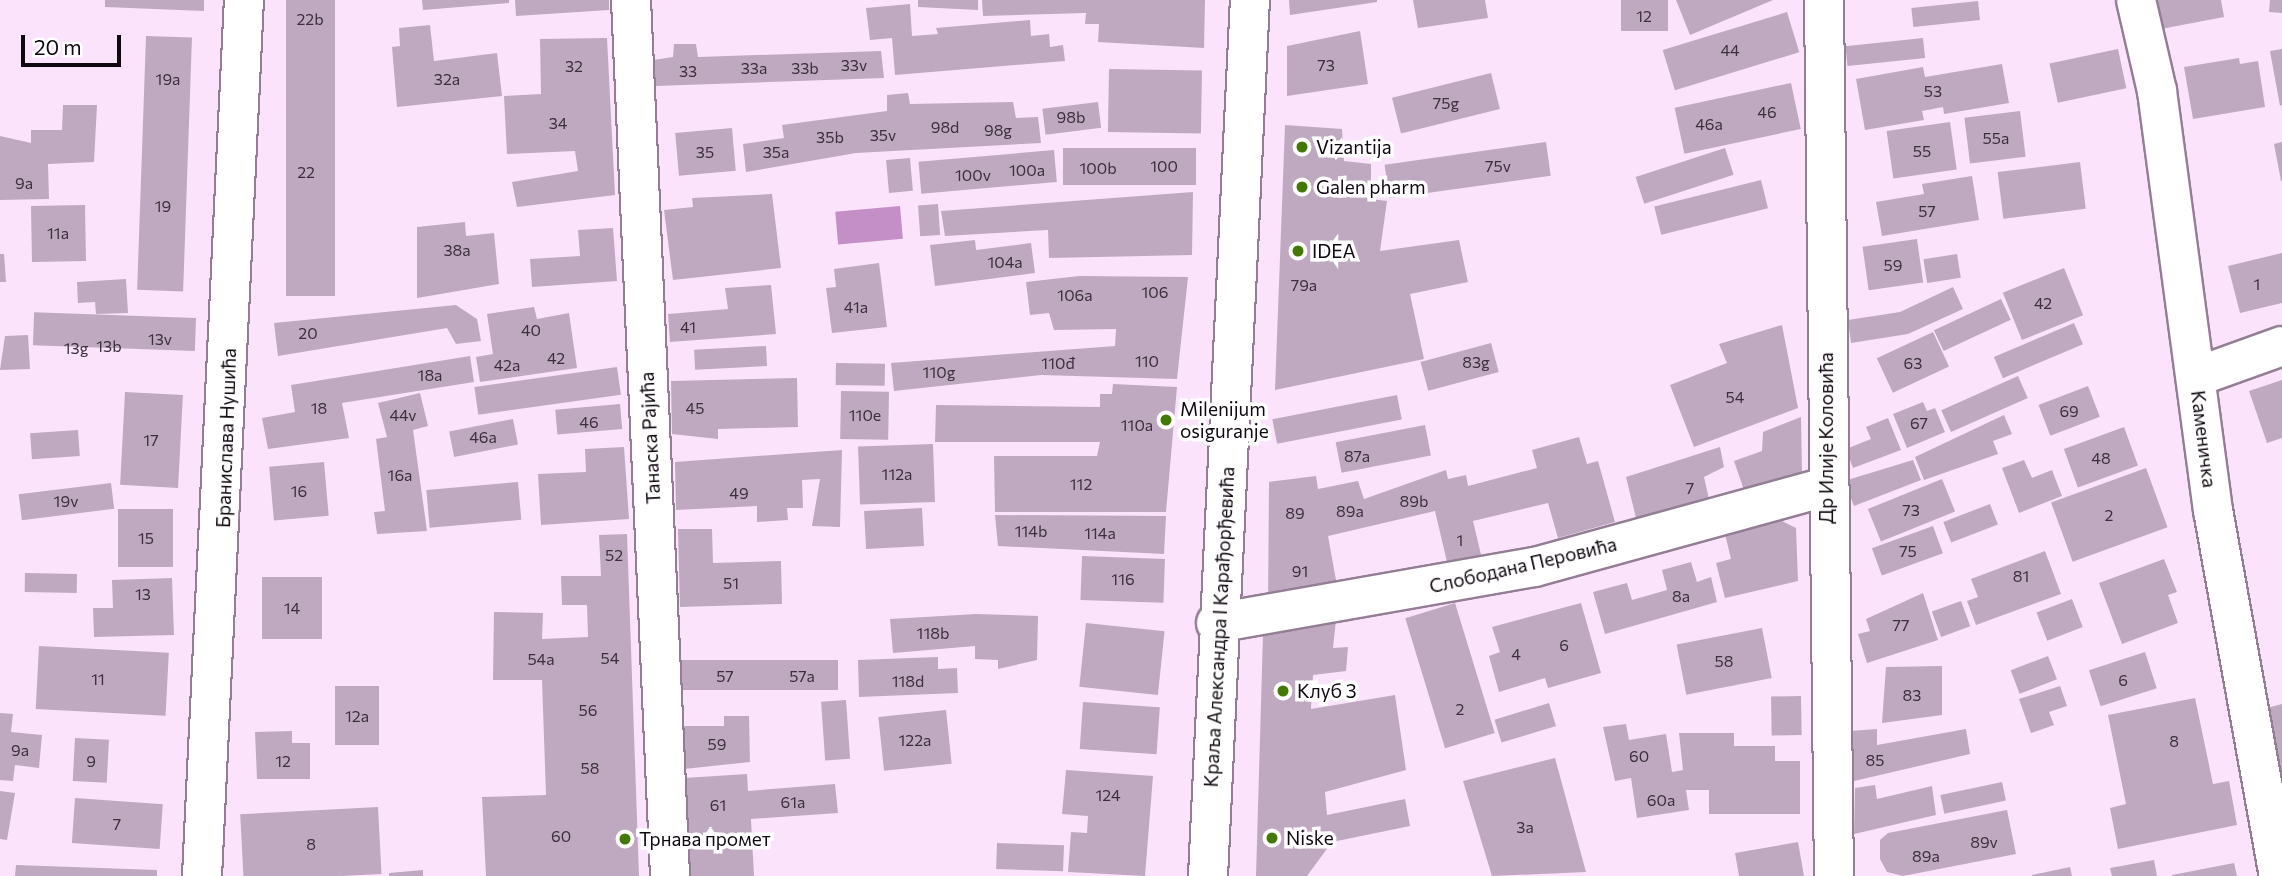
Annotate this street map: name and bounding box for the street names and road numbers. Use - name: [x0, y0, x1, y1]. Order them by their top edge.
- street label: Бранислава Нушића: [211, 348, 241, 528]
- street label: Др Илије Коловића: [1815, 352, 1837, 524]
- street label: Танаска Рајића: [635, 371, 665, 505]
- street label: Каменичка: [2187, 389, 2221, 489]
- street label: Краља Александра I Карађорђевића: [1199, 466, 1239, 788]
- street label: Слободана Перовића: [1427, 532, 1619, 598]

